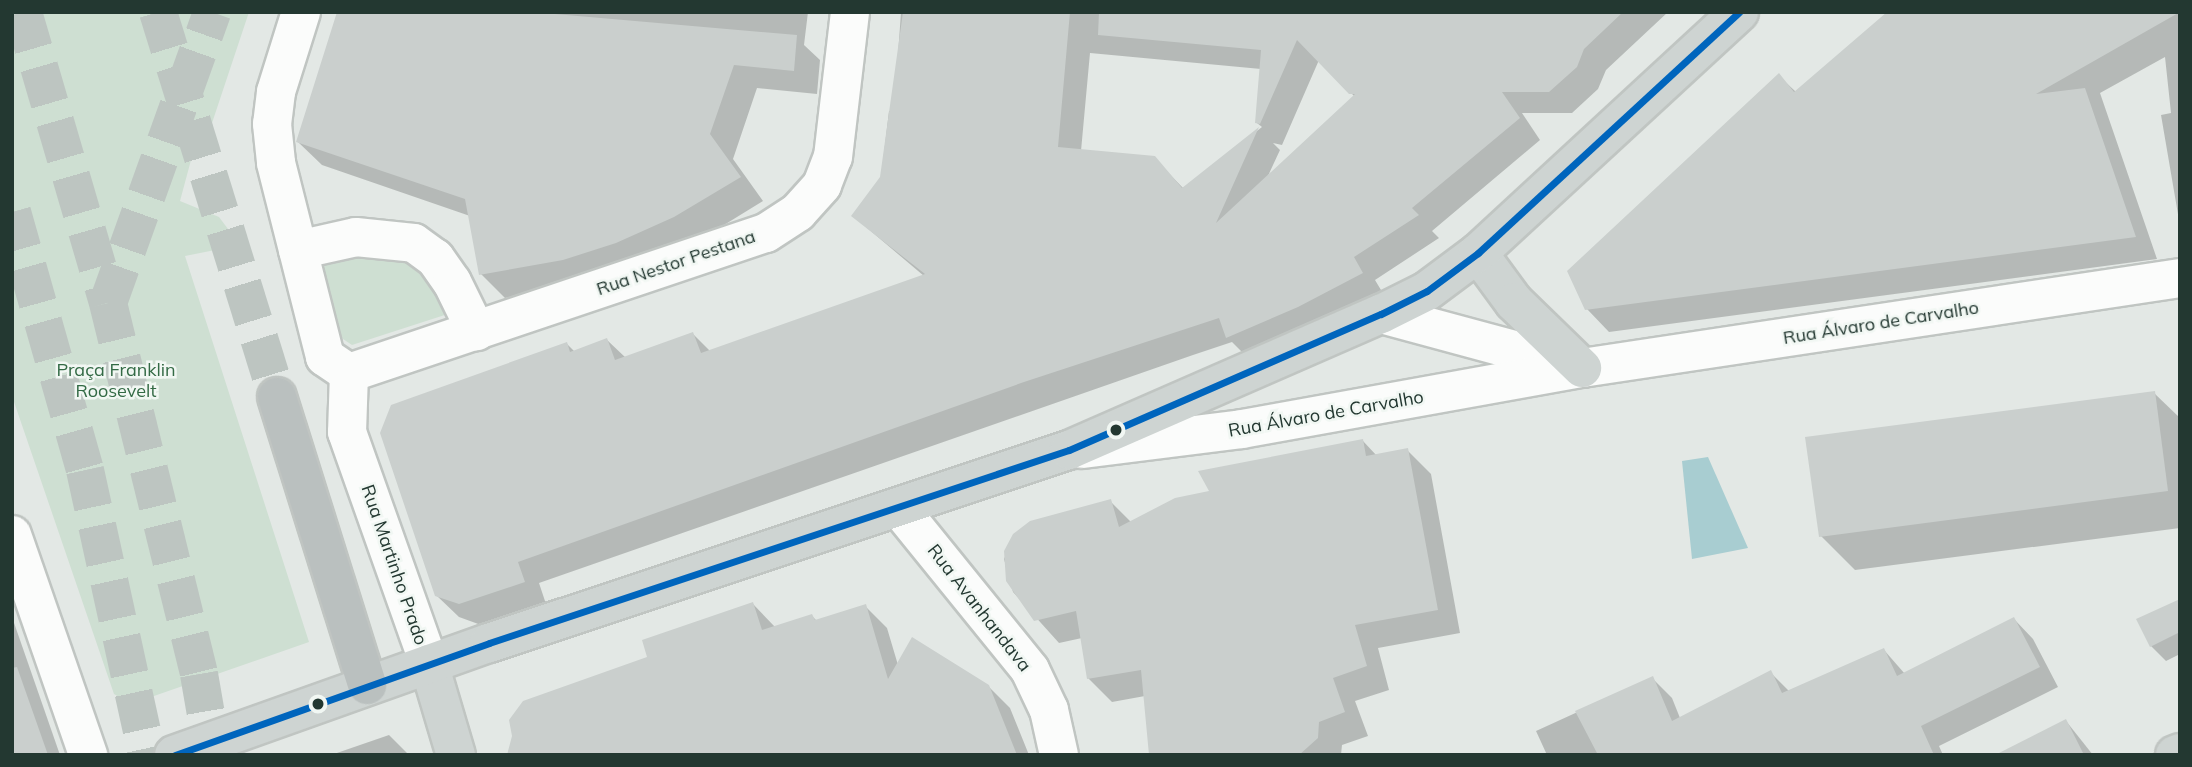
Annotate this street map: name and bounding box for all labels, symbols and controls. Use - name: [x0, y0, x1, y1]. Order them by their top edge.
- street label: Rua Nestor Pestana: [594, 226, 758, 300]
- street label: Rua Álvaro de Carvalho: [1782, 297, 1980, 349]
- park label: Praça Franklin Roosevelt: [56, 360, 176, 402]
- street label: Rua Álvaro de Carvalho: [1227, 386, 1425, 442]
- unlabelled marker: [1109, 423, 1123, 437]
- street label: Rua Martinho Prado: [356, 482, 432, 648]
- street label: Rua Avanhandava: [923, 540, 1035, 676]
- unlabelled marker: [311, 697, 325, 711]

